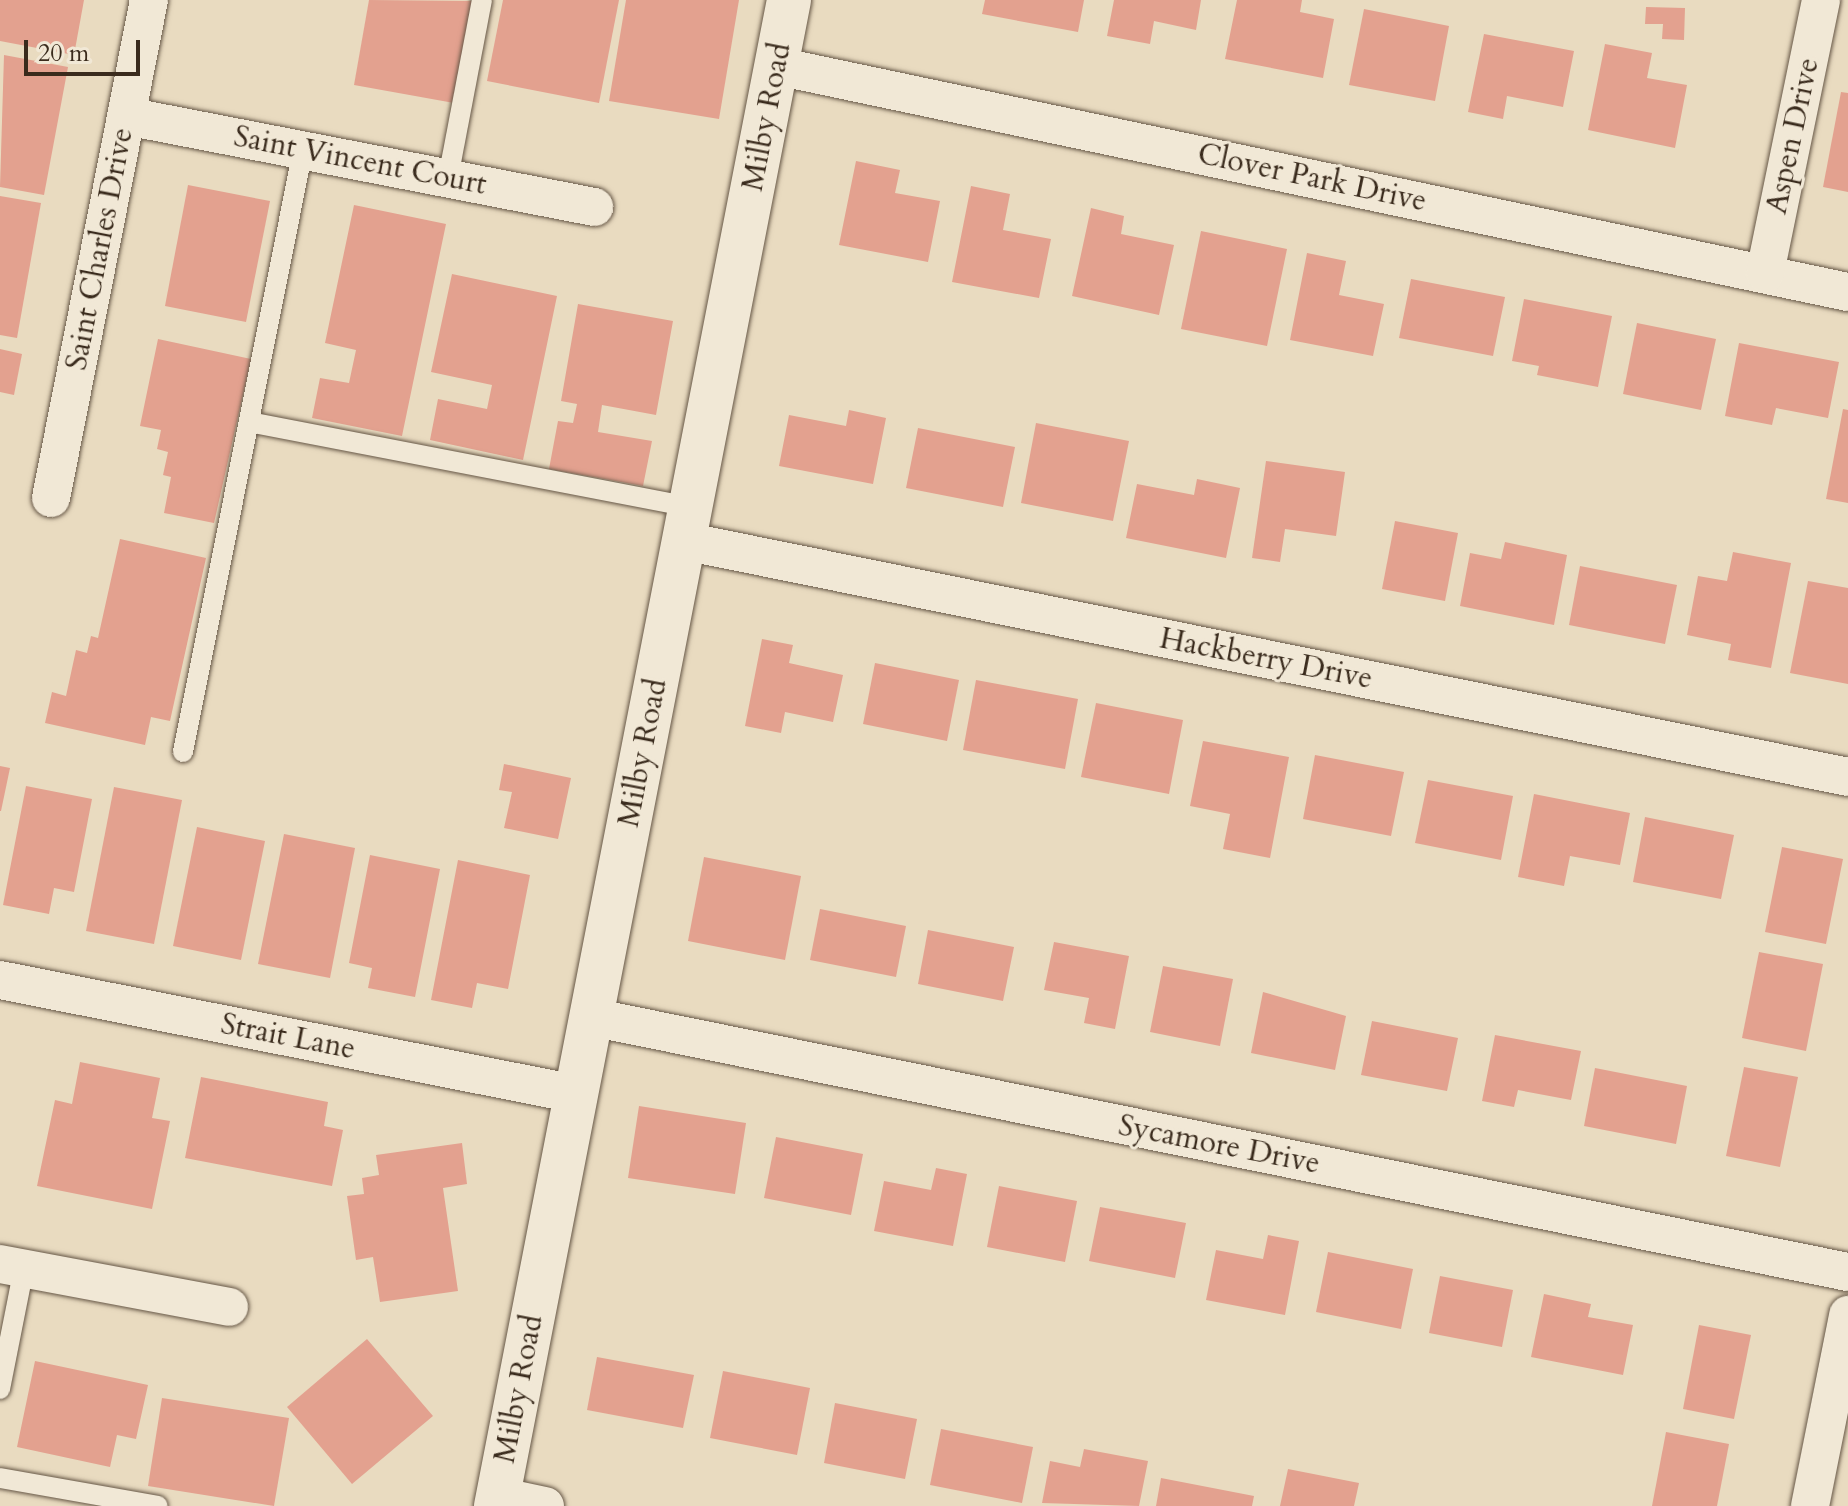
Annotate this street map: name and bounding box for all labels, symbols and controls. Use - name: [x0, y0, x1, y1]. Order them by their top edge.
- scale bar: [28, 24, 144, 74]
- text: 20 m: [38, 37, 89, 70]
- street label: Milby Road: [735, 40, 799, 194]
- street label: Aspen Drive: [1759, 55, 1827, 217]
- street label: Saint Vincent Court: [231, 119, 489, 203]
- street label: Saint Charles Drive: [59, 125, 141, 373]
- street label: Clover Park Drive: [1194, 136, 1430, 220]
- street label: Hackberry Drive: [1157, 621, 1375, 697]
- street label: Milby Road: [611, 676, 675, 830]
- street label: Strait Lane: [218, 1006, 358, 1068]
- street label: Sycamore Drive: [1115, 1108, 1323, 1182]
- street label: Milby Road: [487, 1312, 551, 1466]

